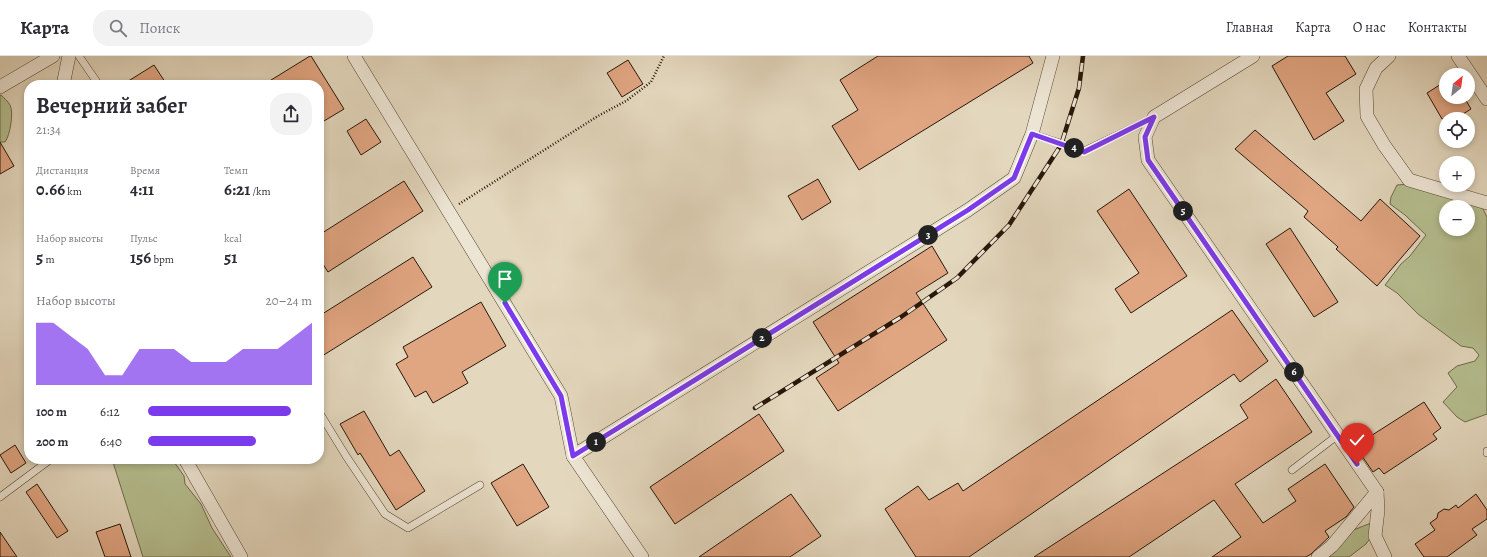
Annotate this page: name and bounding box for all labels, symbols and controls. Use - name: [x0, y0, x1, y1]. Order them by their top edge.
- search box: [93, 10, 373, 46]
- text: Карта: [20, 15, 69, 41]
- icon: search: [107, 17, 129, 39]
- text: Поиск: [139, 18, 180, 38]
- text: Главная: [1226, 18, 1273, 37]
- text: Карта: [1295, 18, 1331, 37]
- text: О нас: [1353, 18, 1386, 37]
- text: Контакты: [1408, 18, 1467, 37]
- north arrow: [1439, 68, 1475, 104]
- map controls: [1439, 68, 1475, 236]
- text: Вечерний забег: [36, 91, 187, 121]
- button: share: [270, 93, 312, 135]
- button: locate: [1439, 112, 1475, 148]
- text: 21:34: [36, 121, 61, 138]
- pin: 4: [1064, 138, 1084, 158]
- text: 4: [1071, 140, 1077, 155]
- button: +: [1439, 156, 1475, 192]
- text: Дистанция: [36, 163, 88, 178]
- text: Время: [130, 163, 160, 178]
- text: Темп: [224, 163, 248, 178]
- text: 0.66: [36, 178, 65, 201]
- text: 4:11: [130, 178, 154, 201]
- text: 6:21: [224, 178, 250, 201]
- text: km: [65, 184, 82, 199]
- text: /km: [250, 184, 271, 199]
- button: −: [1439, 200, 1475, 236]
- pin: 5: [1173, 201, 1193, 221]
- text: 5: [1181, 203, 1185, 218]
- pin: 3: [918, 225, 938, 245]
- text: 3: [926, 227, 930, 242]
- text: Набор высоты: [36, 231, 103, 246]
- text: Пульс: [130, 231, 158, 246]
- text: kcal: [224, 231, 242, 246]
- text: 5: [36, 246, 43, 269]
- text: 156: [130, 246, 151, 269]
- text: 51: [224, 246, 237, 269]
- text: m: [43, 252, 55, 267]
- text: bpm: [151, 252, 174, 267]
- pin: [488, 262, 522, 303]
- icon: arrive: [494, 268, 516, 290]
- text: Набор высоты: [36, 292, 116, 309]
- text: 20–24 m: [266, 292, 312, 309]
- pin: 2: [752, 328, 772, 348]
- text: 2: [759, 330, 765, 345]
- pin: 6: [1284, 362, 1304, 382]
- text: 6: [1291, 364, 1297, 379]
- text: 100 m: [36, 403, 67, 420]
- text: 6:12: [100, 403, 120, 420]
- pin: [1340, 423, 1374, 464]
- icon: check: [1346, 429, 1368, 451]
- pin: 1: [586, 432, 606, 452]
- text: 200 m: [36, 433, 69, 450]
- text: 6:40: [100, 433, 122, 450]
- text: 1: [594, 434, 598, 449]

